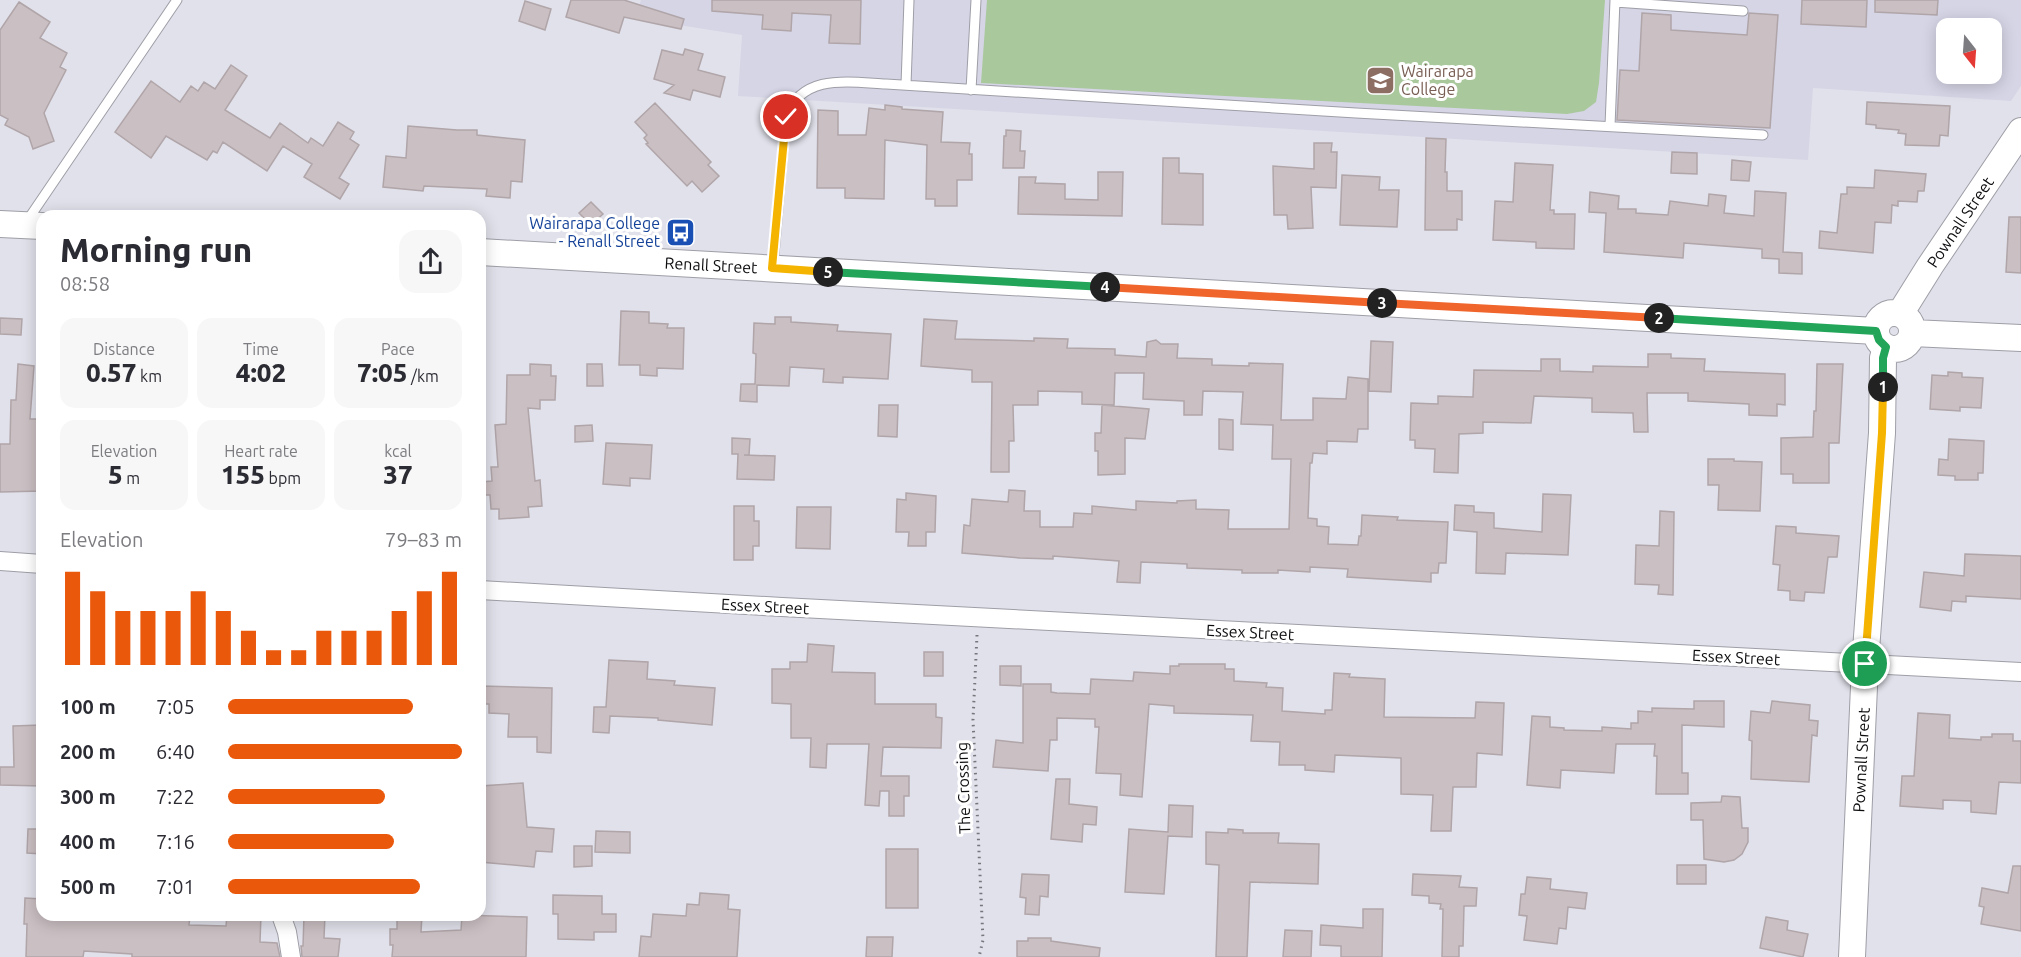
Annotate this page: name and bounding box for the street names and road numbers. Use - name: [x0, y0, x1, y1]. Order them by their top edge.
- street label: Pownall Street: [1923, 173, 1997, 271]
- street label: Renall Street: [664, 254, 759, 276]
- street label: Essex Street: [721, 595, 810, 617]
- street label: Essex Street: [1206, 621, 1295, 643]
- street label: Essex Street: [1692, 646, 1781, 668]
- street label: Pownall Street: [1849, 706, 1873, 813]
- street label: The Crossing: [952, 742, 974, 834]

